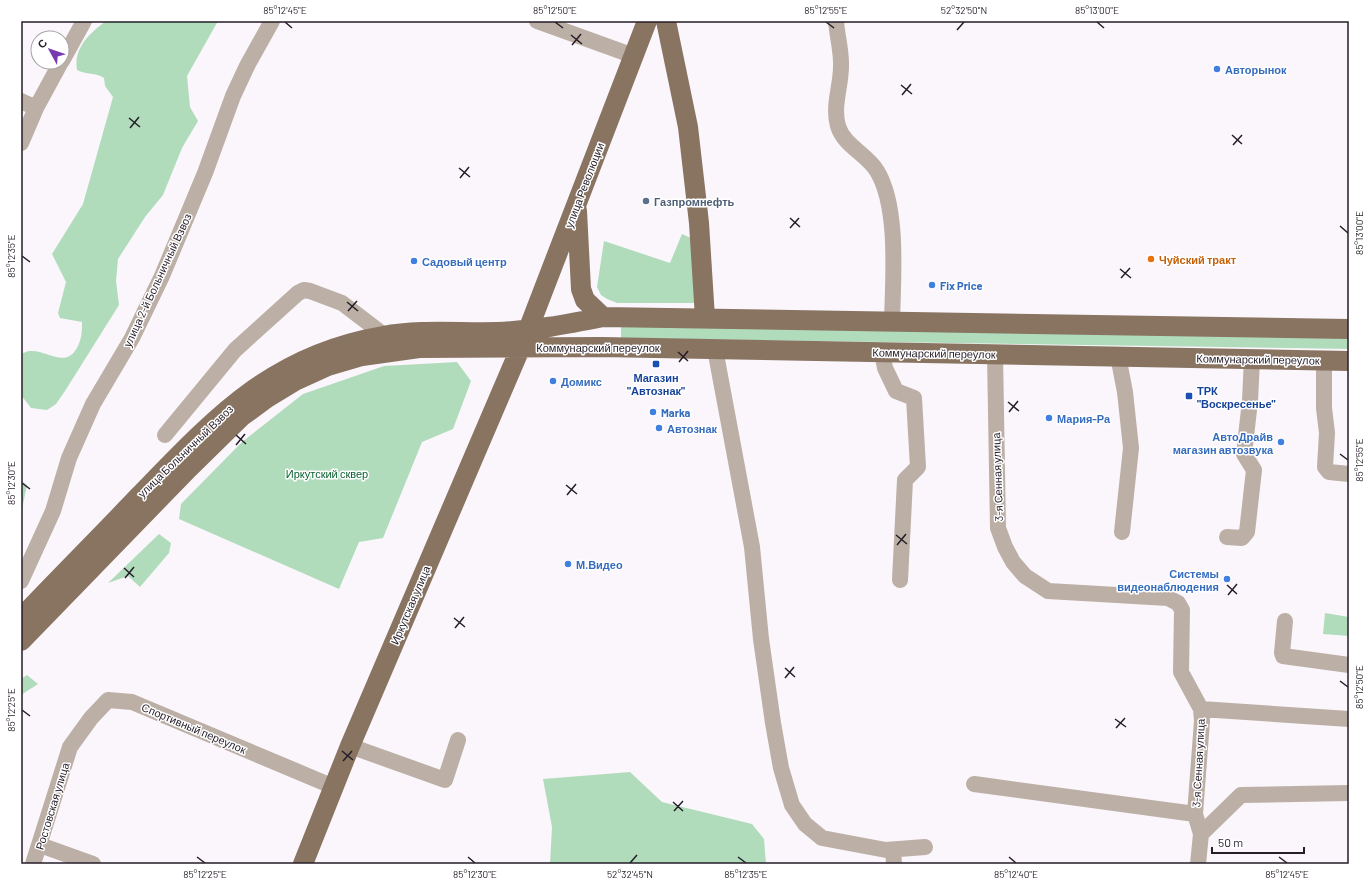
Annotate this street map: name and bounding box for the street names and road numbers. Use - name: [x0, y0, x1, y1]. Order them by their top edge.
- street label: улица Революции: [562, 141, 606, 229]
- street label: улица 2-й Больничный Взвоз: [120, 211, 194, 349]
- street label: Коммунарский переулок: [536, 341, 660, 354]
- street label: Коммунарский переулок: [872, 345, 996, 361]
- street label: Коммунарский переулок: [1196, 351, 1320, 367]
- street label: улица Больничный Взвоз: [135, 402, 235, 500]
- street label: 3-я Сенная улица: [989, 431, 1005, 522]
- street label: Иркутская улица: [388, 563, 433, 646]
- street label: Спортивный переулок: [140, 700, 248, 756]
- street label: 3-я Сенная улица: [1189, 717, 1207, 808]
- street label: Ростовская улица: [33, 760, 72, 851]

